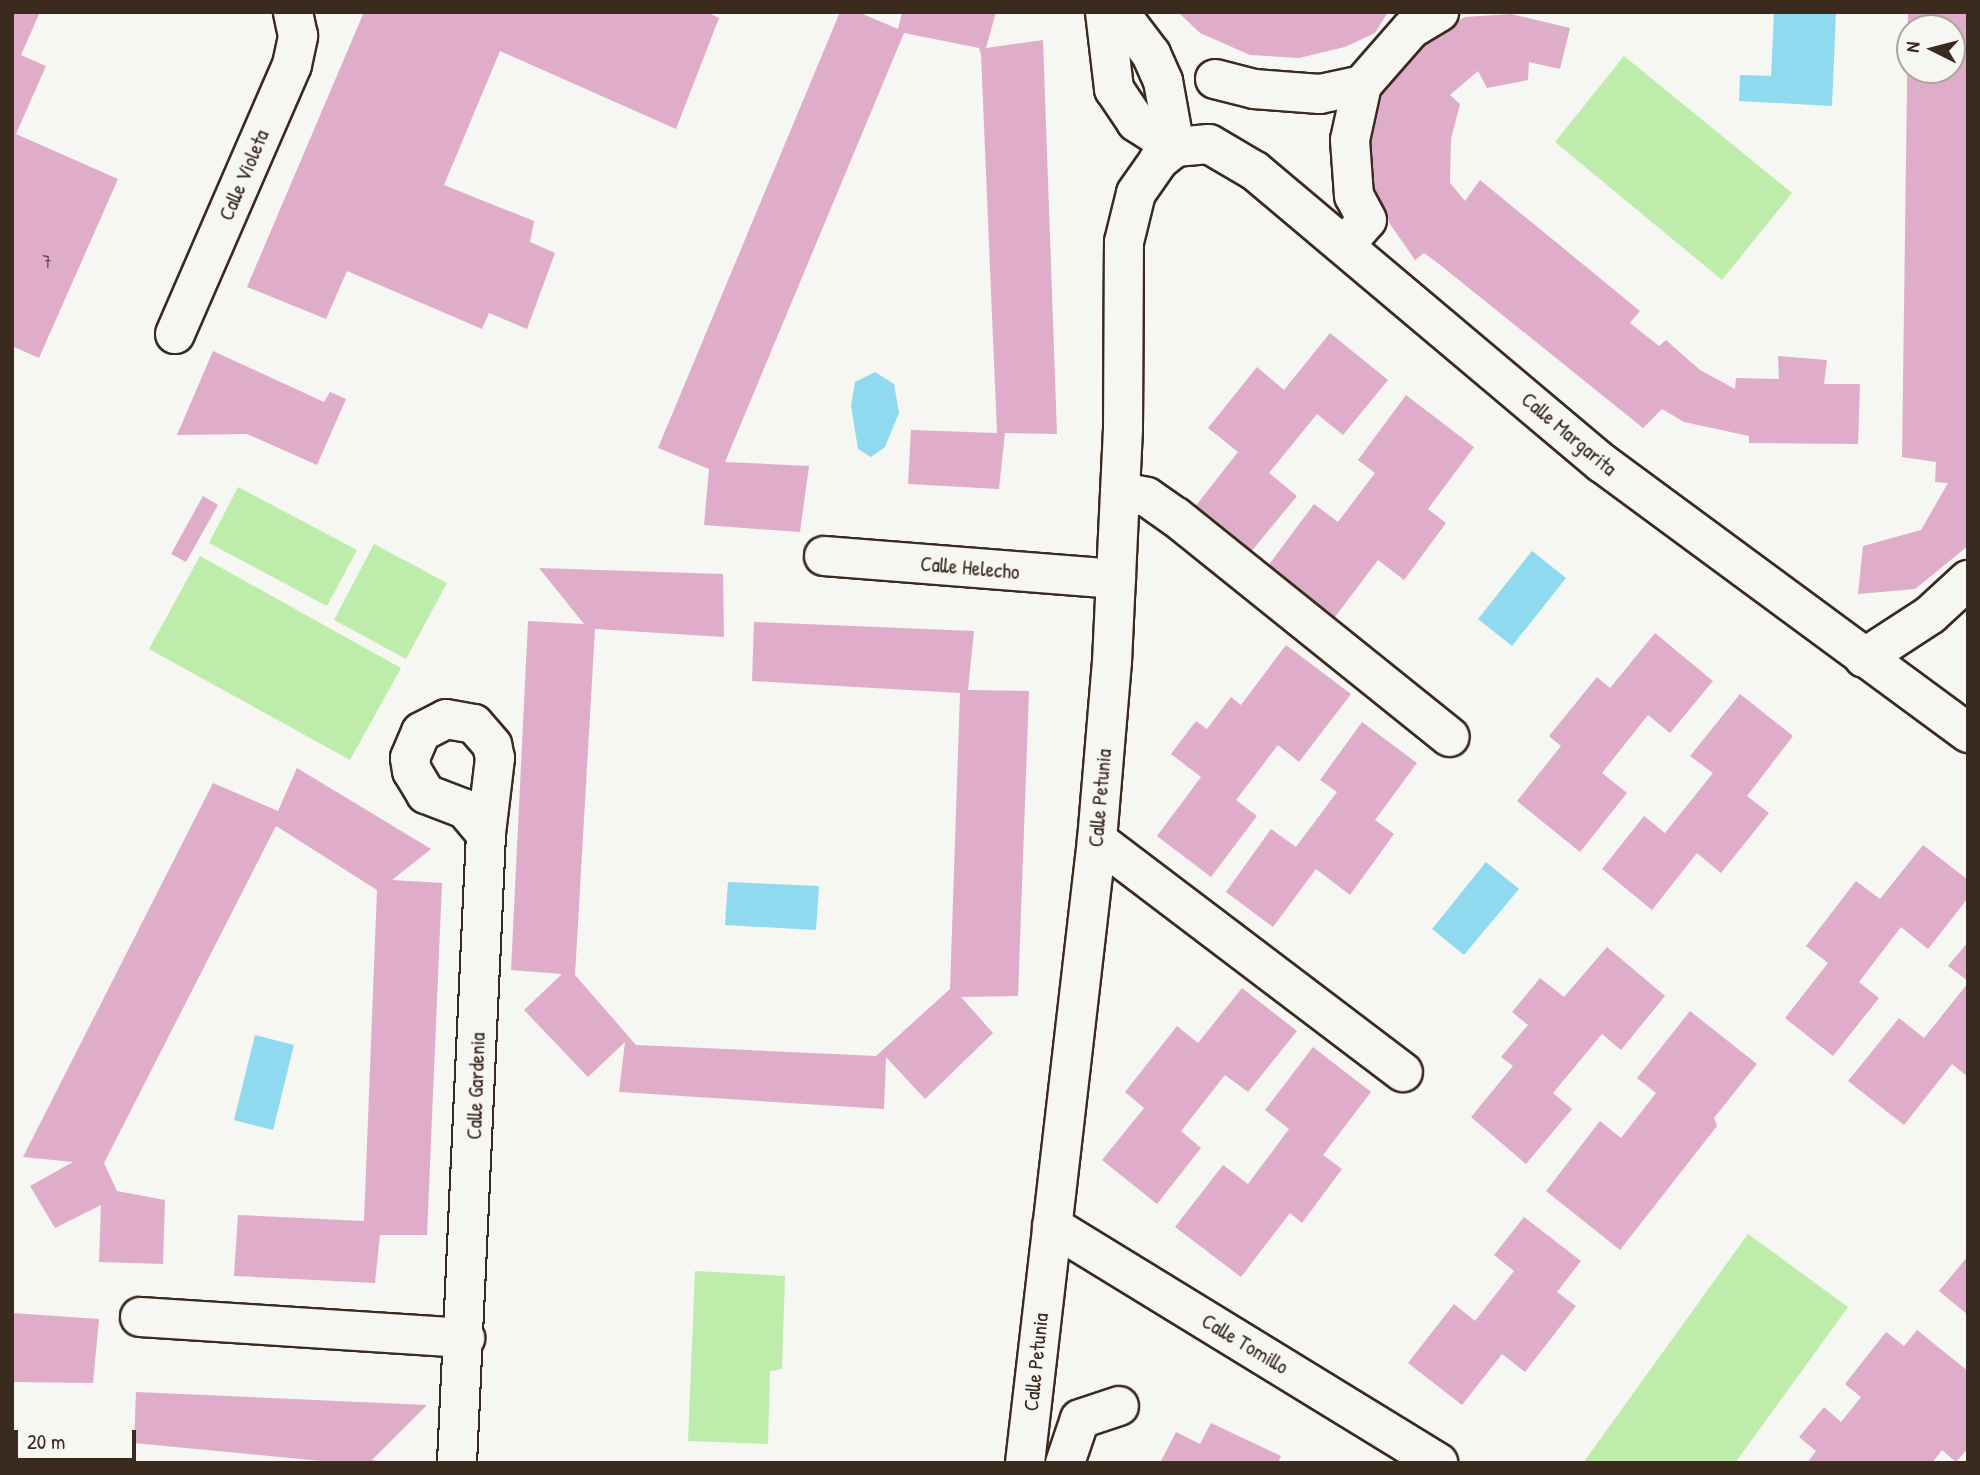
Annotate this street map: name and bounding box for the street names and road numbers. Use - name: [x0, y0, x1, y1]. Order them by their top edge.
- street label: Calle Violeta: [214, 126, 274, 224]
- street label: Calle Margarita: [1516, 387, 1622, 481]
- street label: Calle Helecho: [919, 551, 1021, 585]
- street label: Calle Petunia: [1083, 748, 1117, 848]
- street label: Calle Gardenia: [462, 1032, 490, 1140]
- street label: Calle Tomillo: [1197, 1308, 1293, 1380]
- street label: Calle Petunia: [1018, 1312, 1054, 1412]

